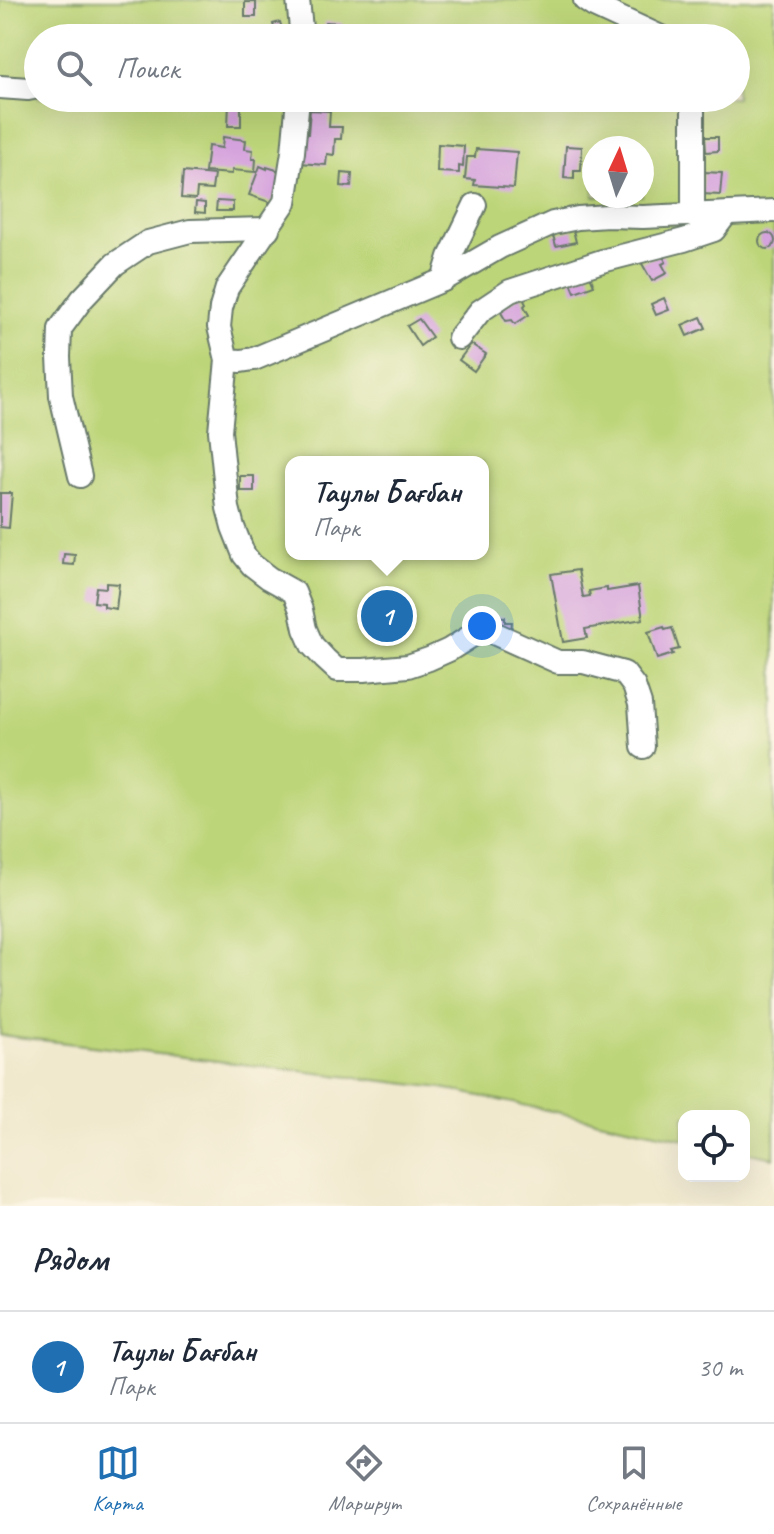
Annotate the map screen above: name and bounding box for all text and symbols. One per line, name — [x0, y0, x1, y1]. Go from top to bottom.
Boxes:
search box — [24, 24, 750, 112]
icon: search — [52, 46, 96, 90]
text: Поиск — [116, 49, 179, 87]
north arrow — [582, 136, 654, 208]
popup — [285, 456, 489, 560]
text: Таулы Бағбан — [313, 473, 461, 511]
text: Парк — [313, 511, 359, 544]
pin: 1 — [361, 586, 413, 646]
your location — [462, 606, 502, 646]
map controls — [678, 1110, 750, 1182]
button: locate — [678, 1110, 750, 1182]
text: Рядом — [32, 1237, 108, 1280]
text: Таулы Бағбан — [108, 1332, 256, 1370]
text: 1 — [52, 1351, 64, 1384]
text: 30 m — [698, 1351, 742, 1384]
text: Парк — [108, 1370, 154, 1403]
tab: Карта — [93, 1441, 143, 1517]
tab: Маршрут — [328, 1441, 401, 1517]
tab: Сохранённые — [586, 1441, 681, 1517]

